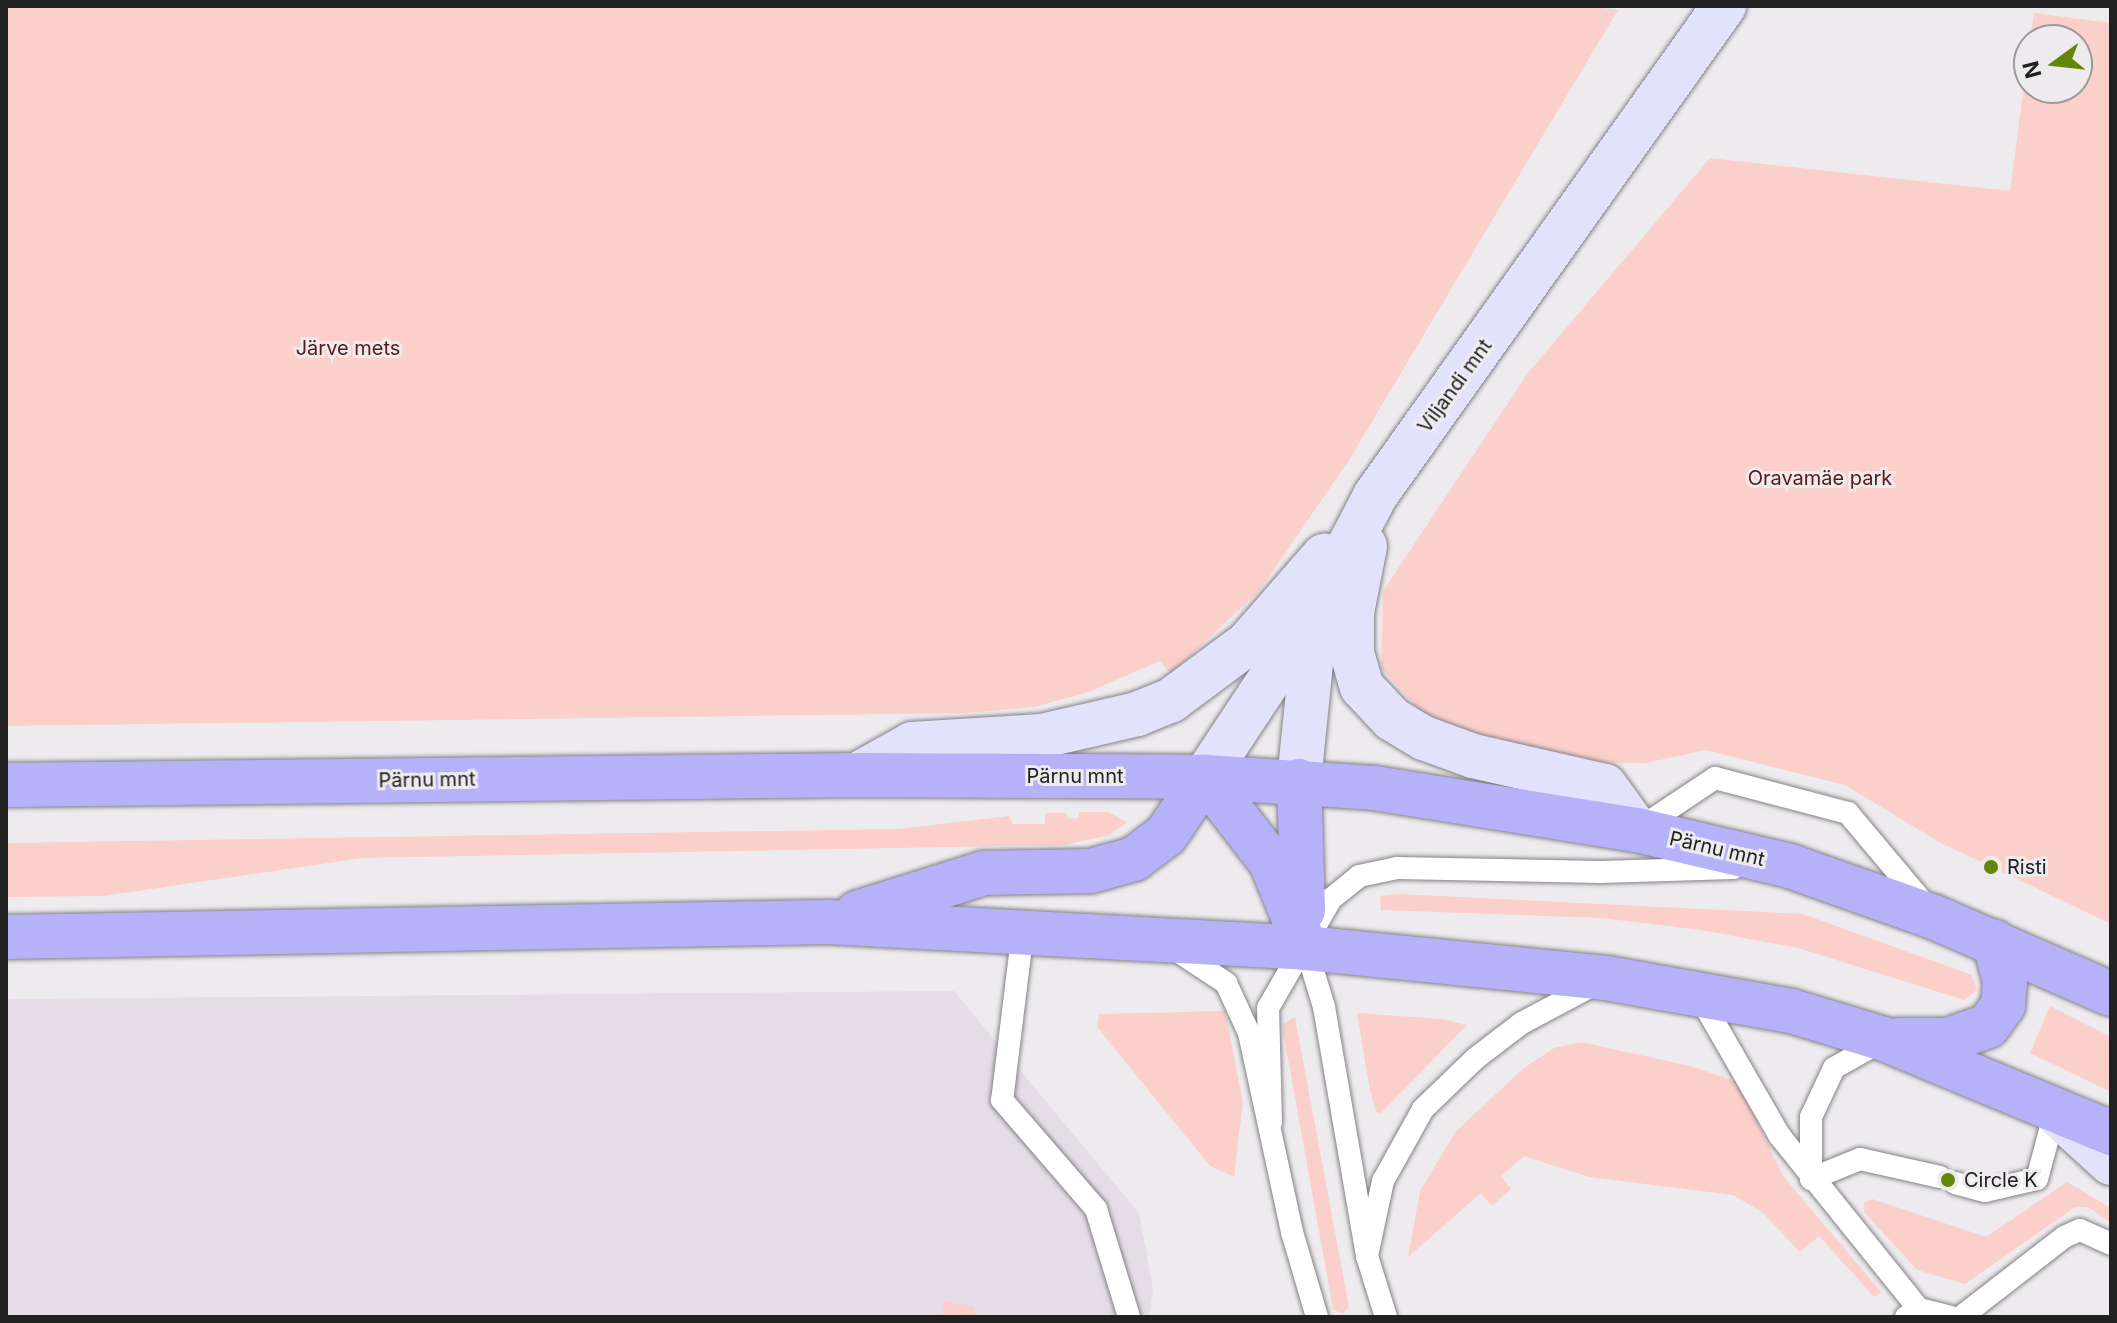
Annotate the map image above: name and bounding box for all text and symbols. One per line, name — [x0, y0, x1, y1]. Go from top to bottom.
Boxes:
north arrow — [2013, 24, 2093, 104]
text: N — [2017, 58, 2046, 81]
street label: Viljandi mnt — [1413, 334, 1497, 438]
park label: Järve mets — [296, 336, 400, 360]
park label: Oravamäe park — [1748, 466, 1892, 490]
street label: Pärnu mnt — [1027, 764, 1123, 788]
street label: Pärnu mnt — [378, 767, 476, 793]
street label: Pärnu mnt — [1667, 826, 1767, 872]
place label: Risti — [2007, 855, 2047, 879]
marker: Risti — [1982, 858, 2000, 876]
place label: Circle K — [1964, 1168, 2038, 1192]
marker: Circle K — [1939, 1171, 1957, 1189]

